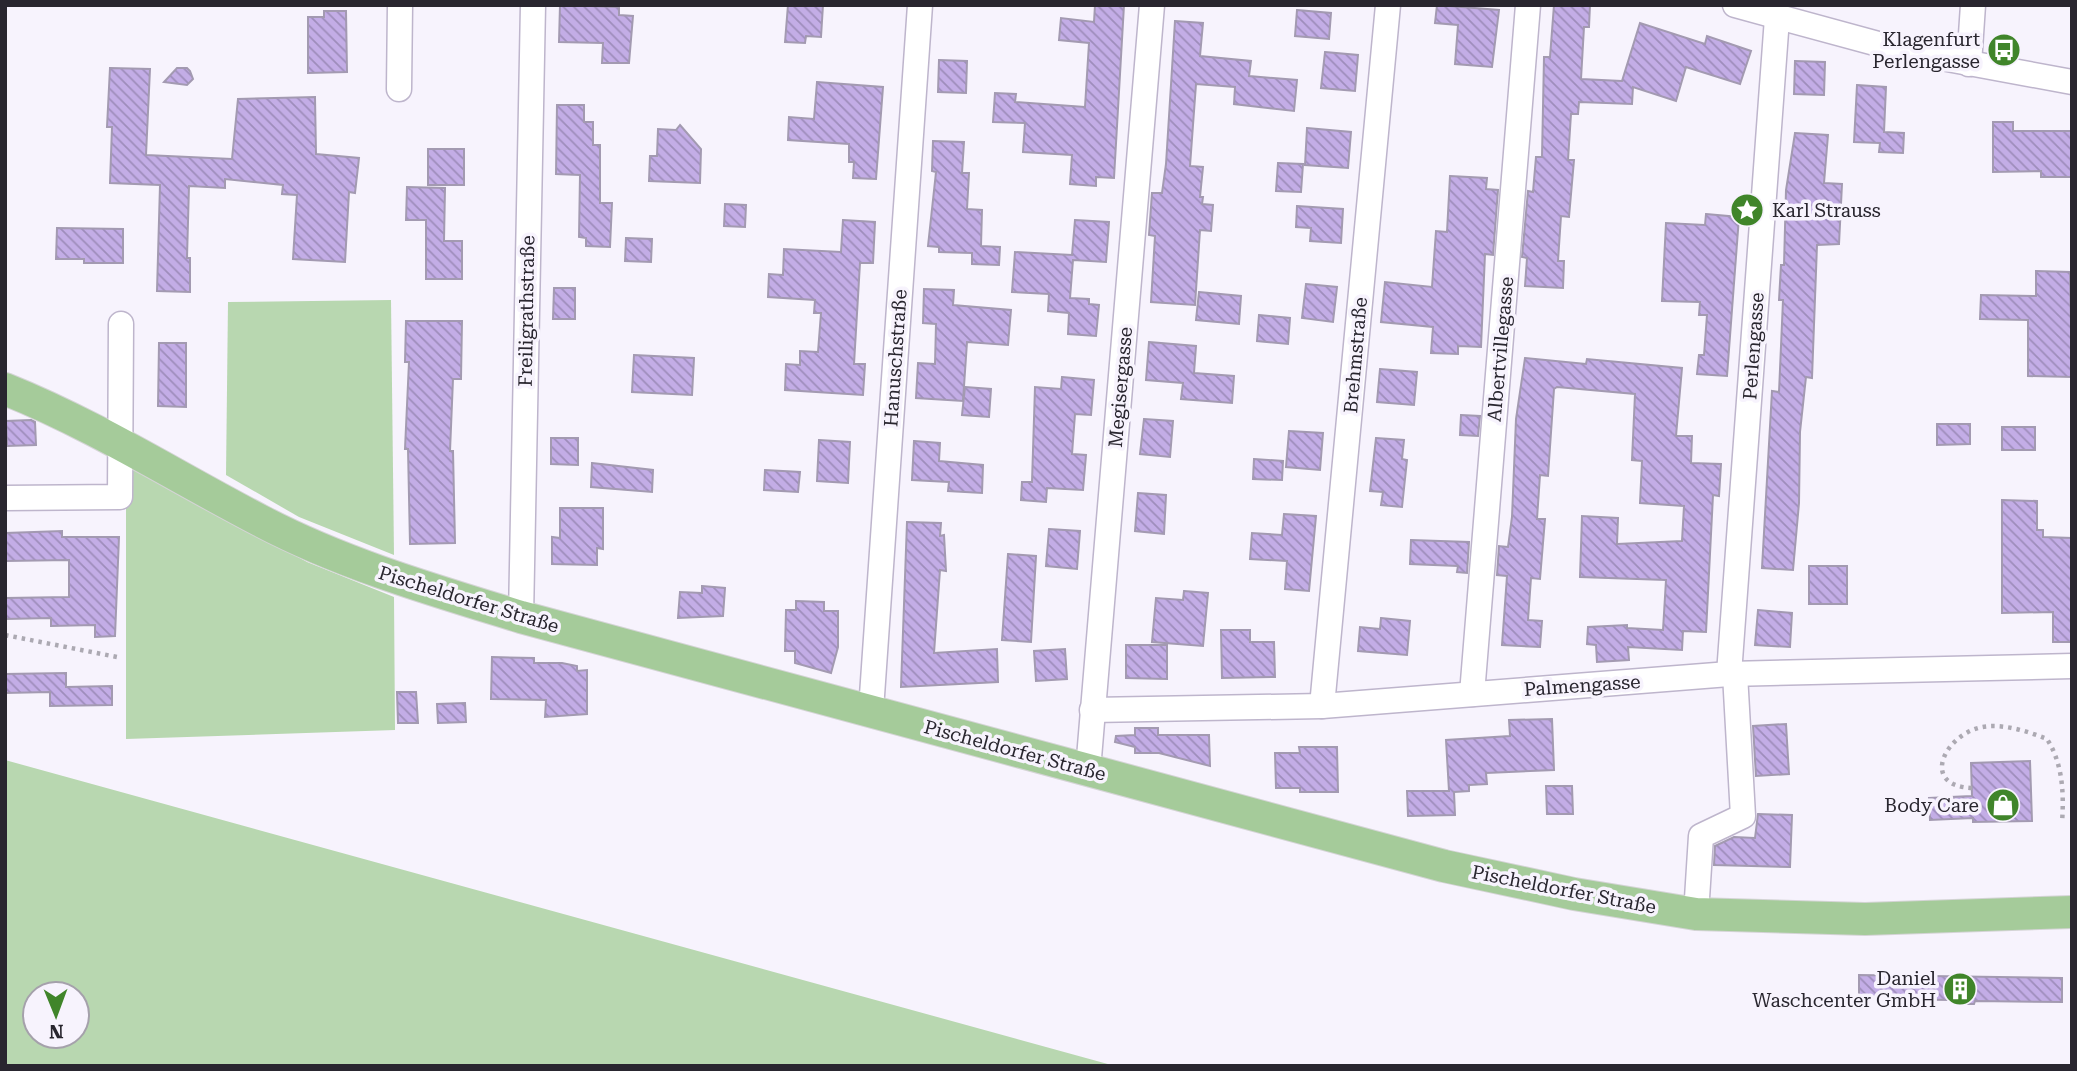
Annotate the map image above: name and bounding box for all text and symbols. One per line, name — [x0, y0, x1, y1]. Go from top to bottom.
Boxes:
place label: Klagenfurt Perlengasse — [1872, 28, 1980, 73]
bus stop icon: Klagenfurt Perlengasse — [1985, 31, 2023, 69]
place icon: Karl Strauss — [1728, 191, 1766, 229]
place label: Karl Strauss — [1772, 199, 1881, 222]
street label: Freiligrathstraße — [514, 235, 539, 387]
street label: Albertvillegasse — [1483, 275, 1518, 423]
street label: Hanuschstraße — [879, 288, 912, 428]
street label: Perlengasse — [1738, 292, 1769, 401]
street label: Brehmstraße — [1339, 296, 1372, 414]
street label: Megisergasse — [1104, 326, 1137, 448]
street label: Pischeldorfer Straße — [376, 561, 562, 638]
street label: Palmengasse — [1523, 670, 1641, 701]
street label: Pischeldorfer Straße — [921, 715, 1108, 786]
shop icon: Body Care — [1984, 786, 2022, 824]
place label: Body Care — [1884, 794, 1979, 817]
street label: Pischeldorfer Straße — [1470, 860, 1658, 919]
place label: Daniel Waschcenter GmbH — [1752, 967, 1936, 1012]
building icon: Daniel Waschcenter GmbH — [1941, 970, 1979, 1008]
north arrow — [21, 980, 91, 1050]
text: N — [48, 1020, 64, 1043]

